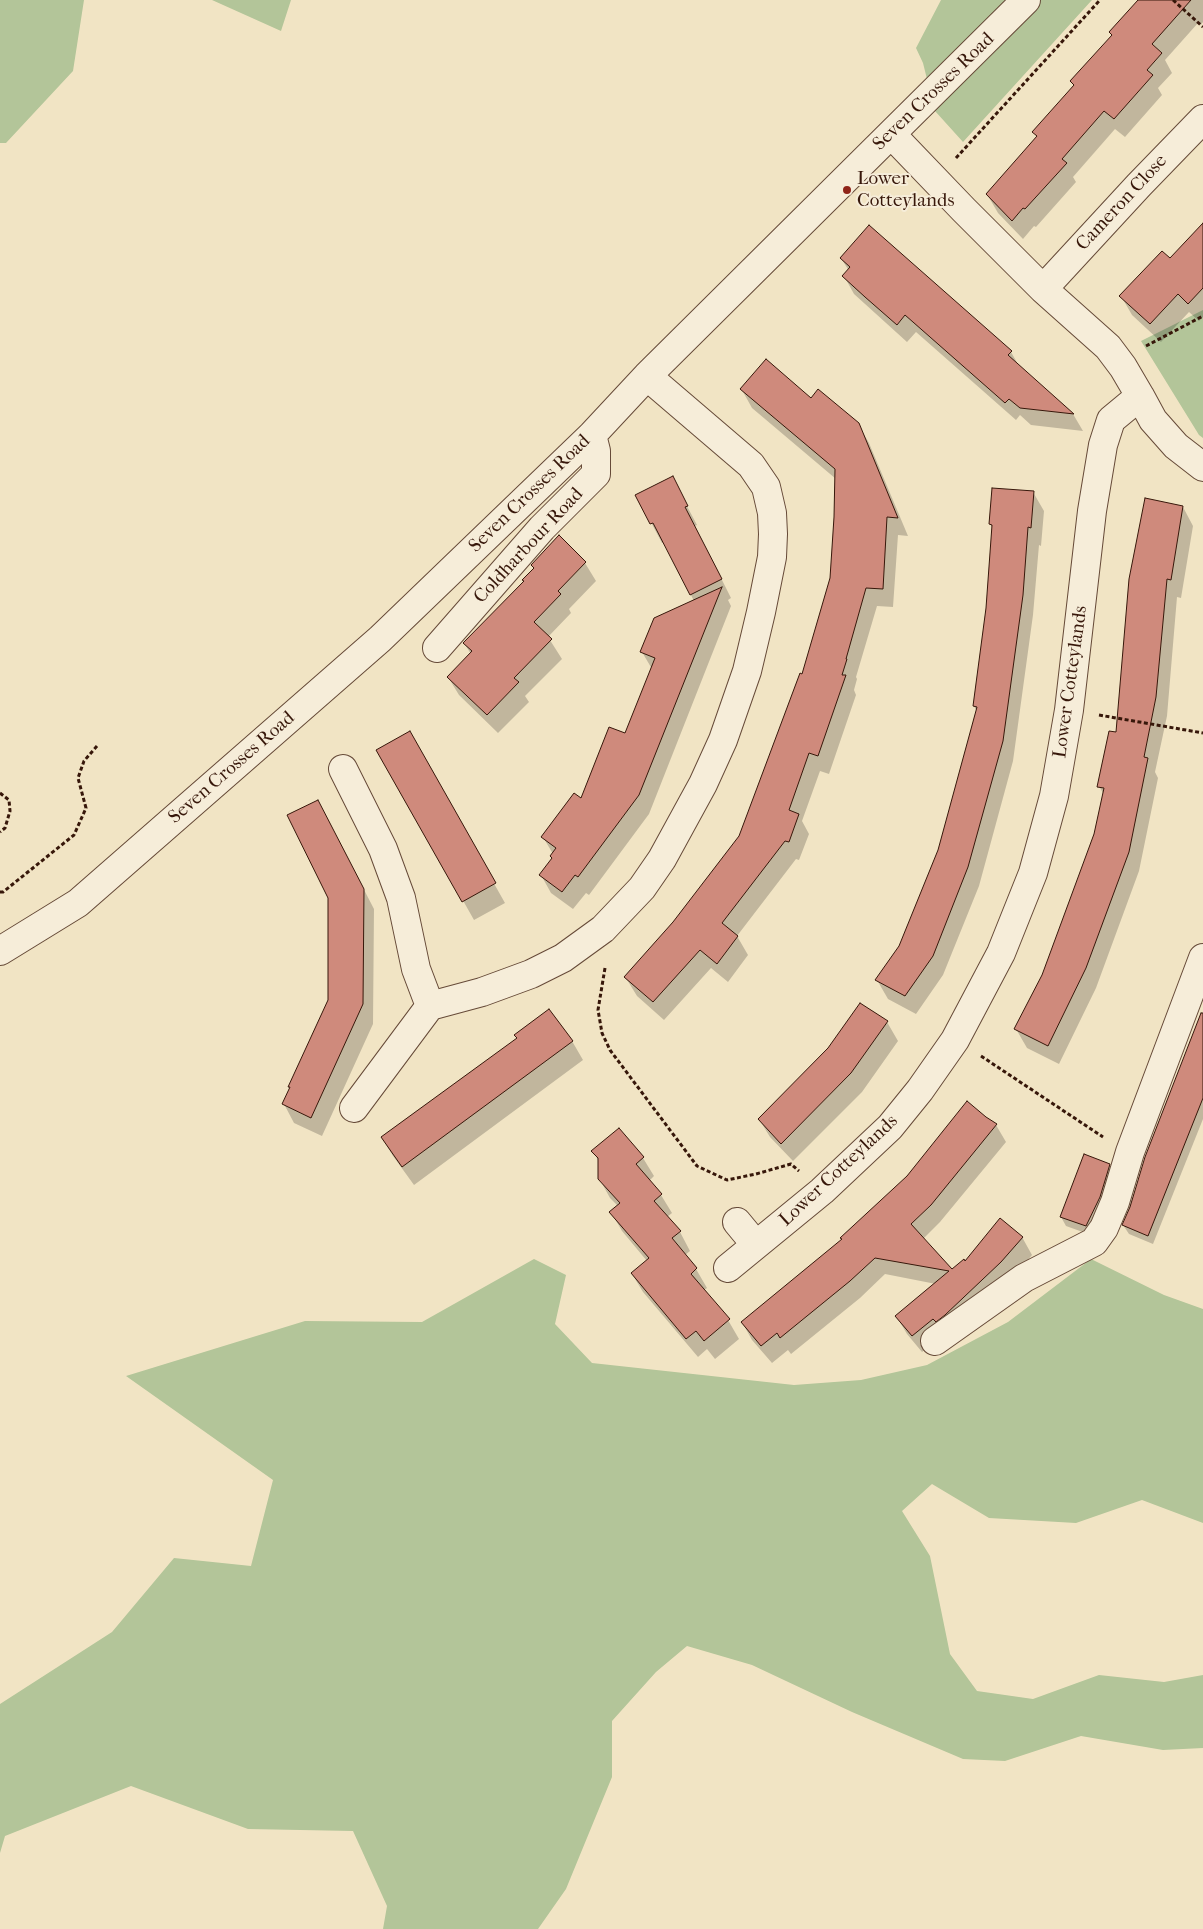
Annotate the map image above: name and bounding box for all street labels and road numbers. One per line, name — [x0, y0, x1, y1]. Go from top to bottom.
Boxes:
street label: Seven Crosses Road — [869, 28, 999, 156]
street label: Cameron Close — [1072, 150, 1172, 256]
street label: Seven Crosses Road — [465, 430, 595, 558]
street label: Coldharbour Road — [470, 483, 588, 609]
street label: Lower Cotteylands — [1049, 604, 1093, 760]
street label: Seven Crosses Road — [164, 707, 300, 829]
street label: Lower Cotteylands — [775, 1110, 903, 1232]

